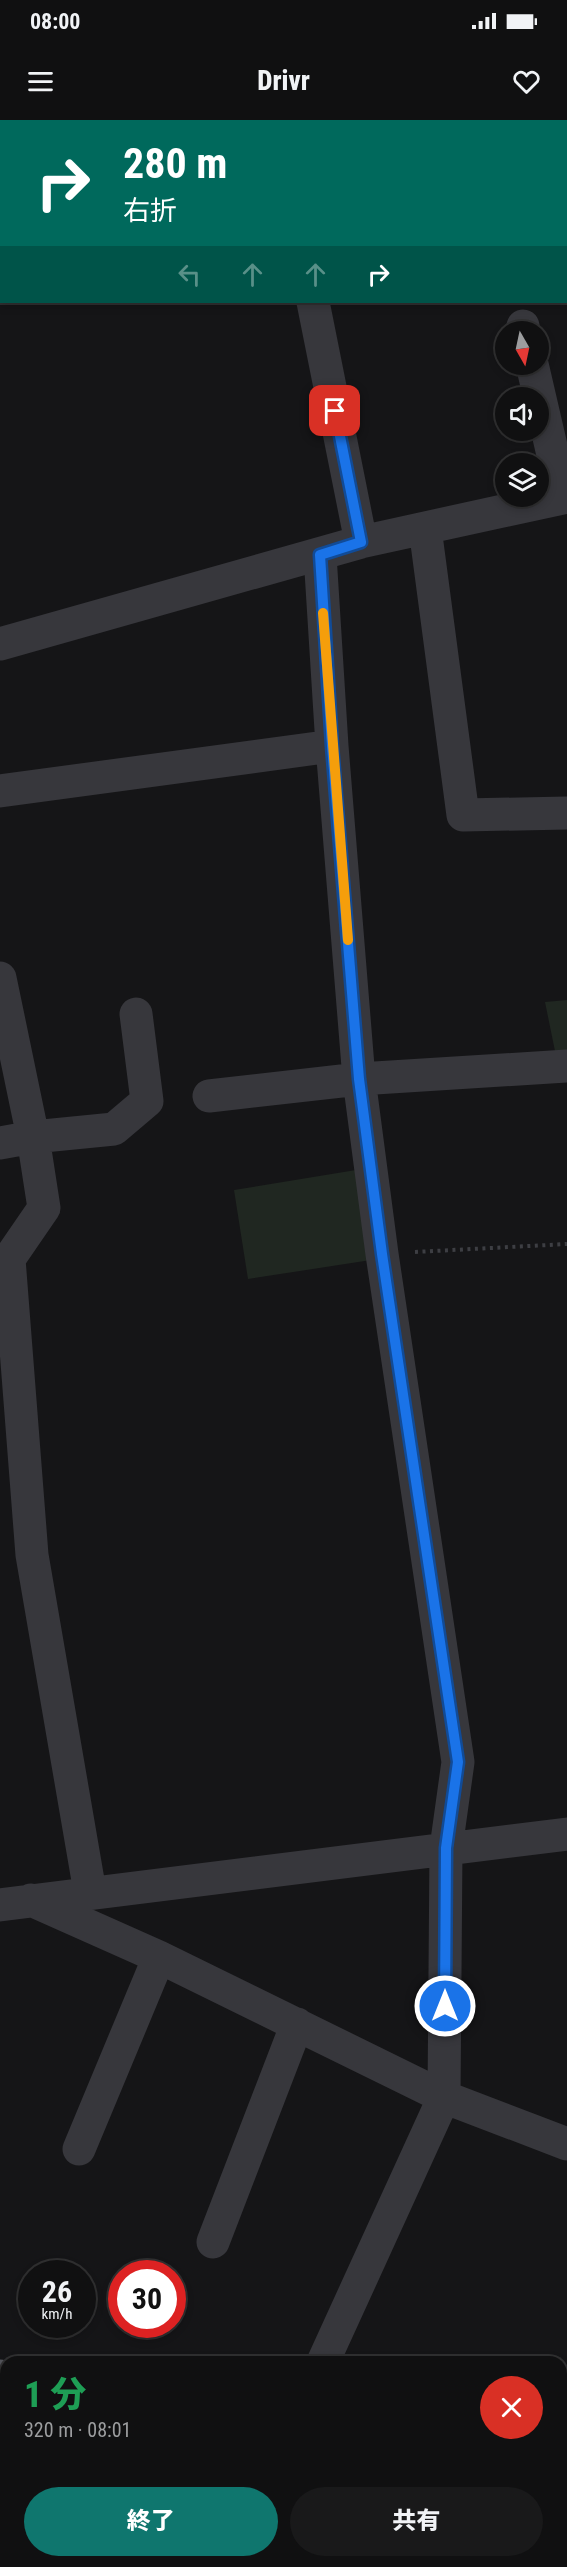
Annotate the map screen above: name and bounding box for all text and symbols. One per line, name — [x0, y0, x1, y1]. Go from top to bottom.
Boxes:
text: 08:00 — [30, 9, 81, 34]
icon: menu — [24, 65, 57, 98]
text: Drivr — [257, 65, 310, 97]
icon: heart — [510, 65, 543, 98]
text: 280 m — [123, 139, 228, 188]
icon: right — [24, 144, 102, 222]
text: 右折 — [123, 195, 177, 227]
icon: left — [173, 258, 206, 291]
icon: ahead — [236, 258, 269, 291]
icon: ahead — [299, 258, 332, 291]
icon: right — [362, 258, 395, 291]
north arrow — [495, 321, 549, 375]
map controls — [495, 321, 549, 507]
pin — [309, 385, 360, 436]
button: sound — [495, 387, 549, 441]
icon: arrive — [318, 394, 351, 427]
button: layers — [495, 453, 549, 507]
position arrow — [413, 1974, 477, 2038]
speed limit sign: 30 — [108, 2260, 186, 2338]
text: 26 — [42, 2274, 72, 2309]
text: km/h — [42, 2305, 72, 2323]
text: 1 分 — [24, 2374, 87, 2416]
button: close — [480, 2376, 543, 2439]
text: 320 m · 08:01 — [24, 2418, 131, 2442]
button: 終了 — [24, 2487, 278, 2556]
button: 共有 — [290, 2487, 543, 2556]

